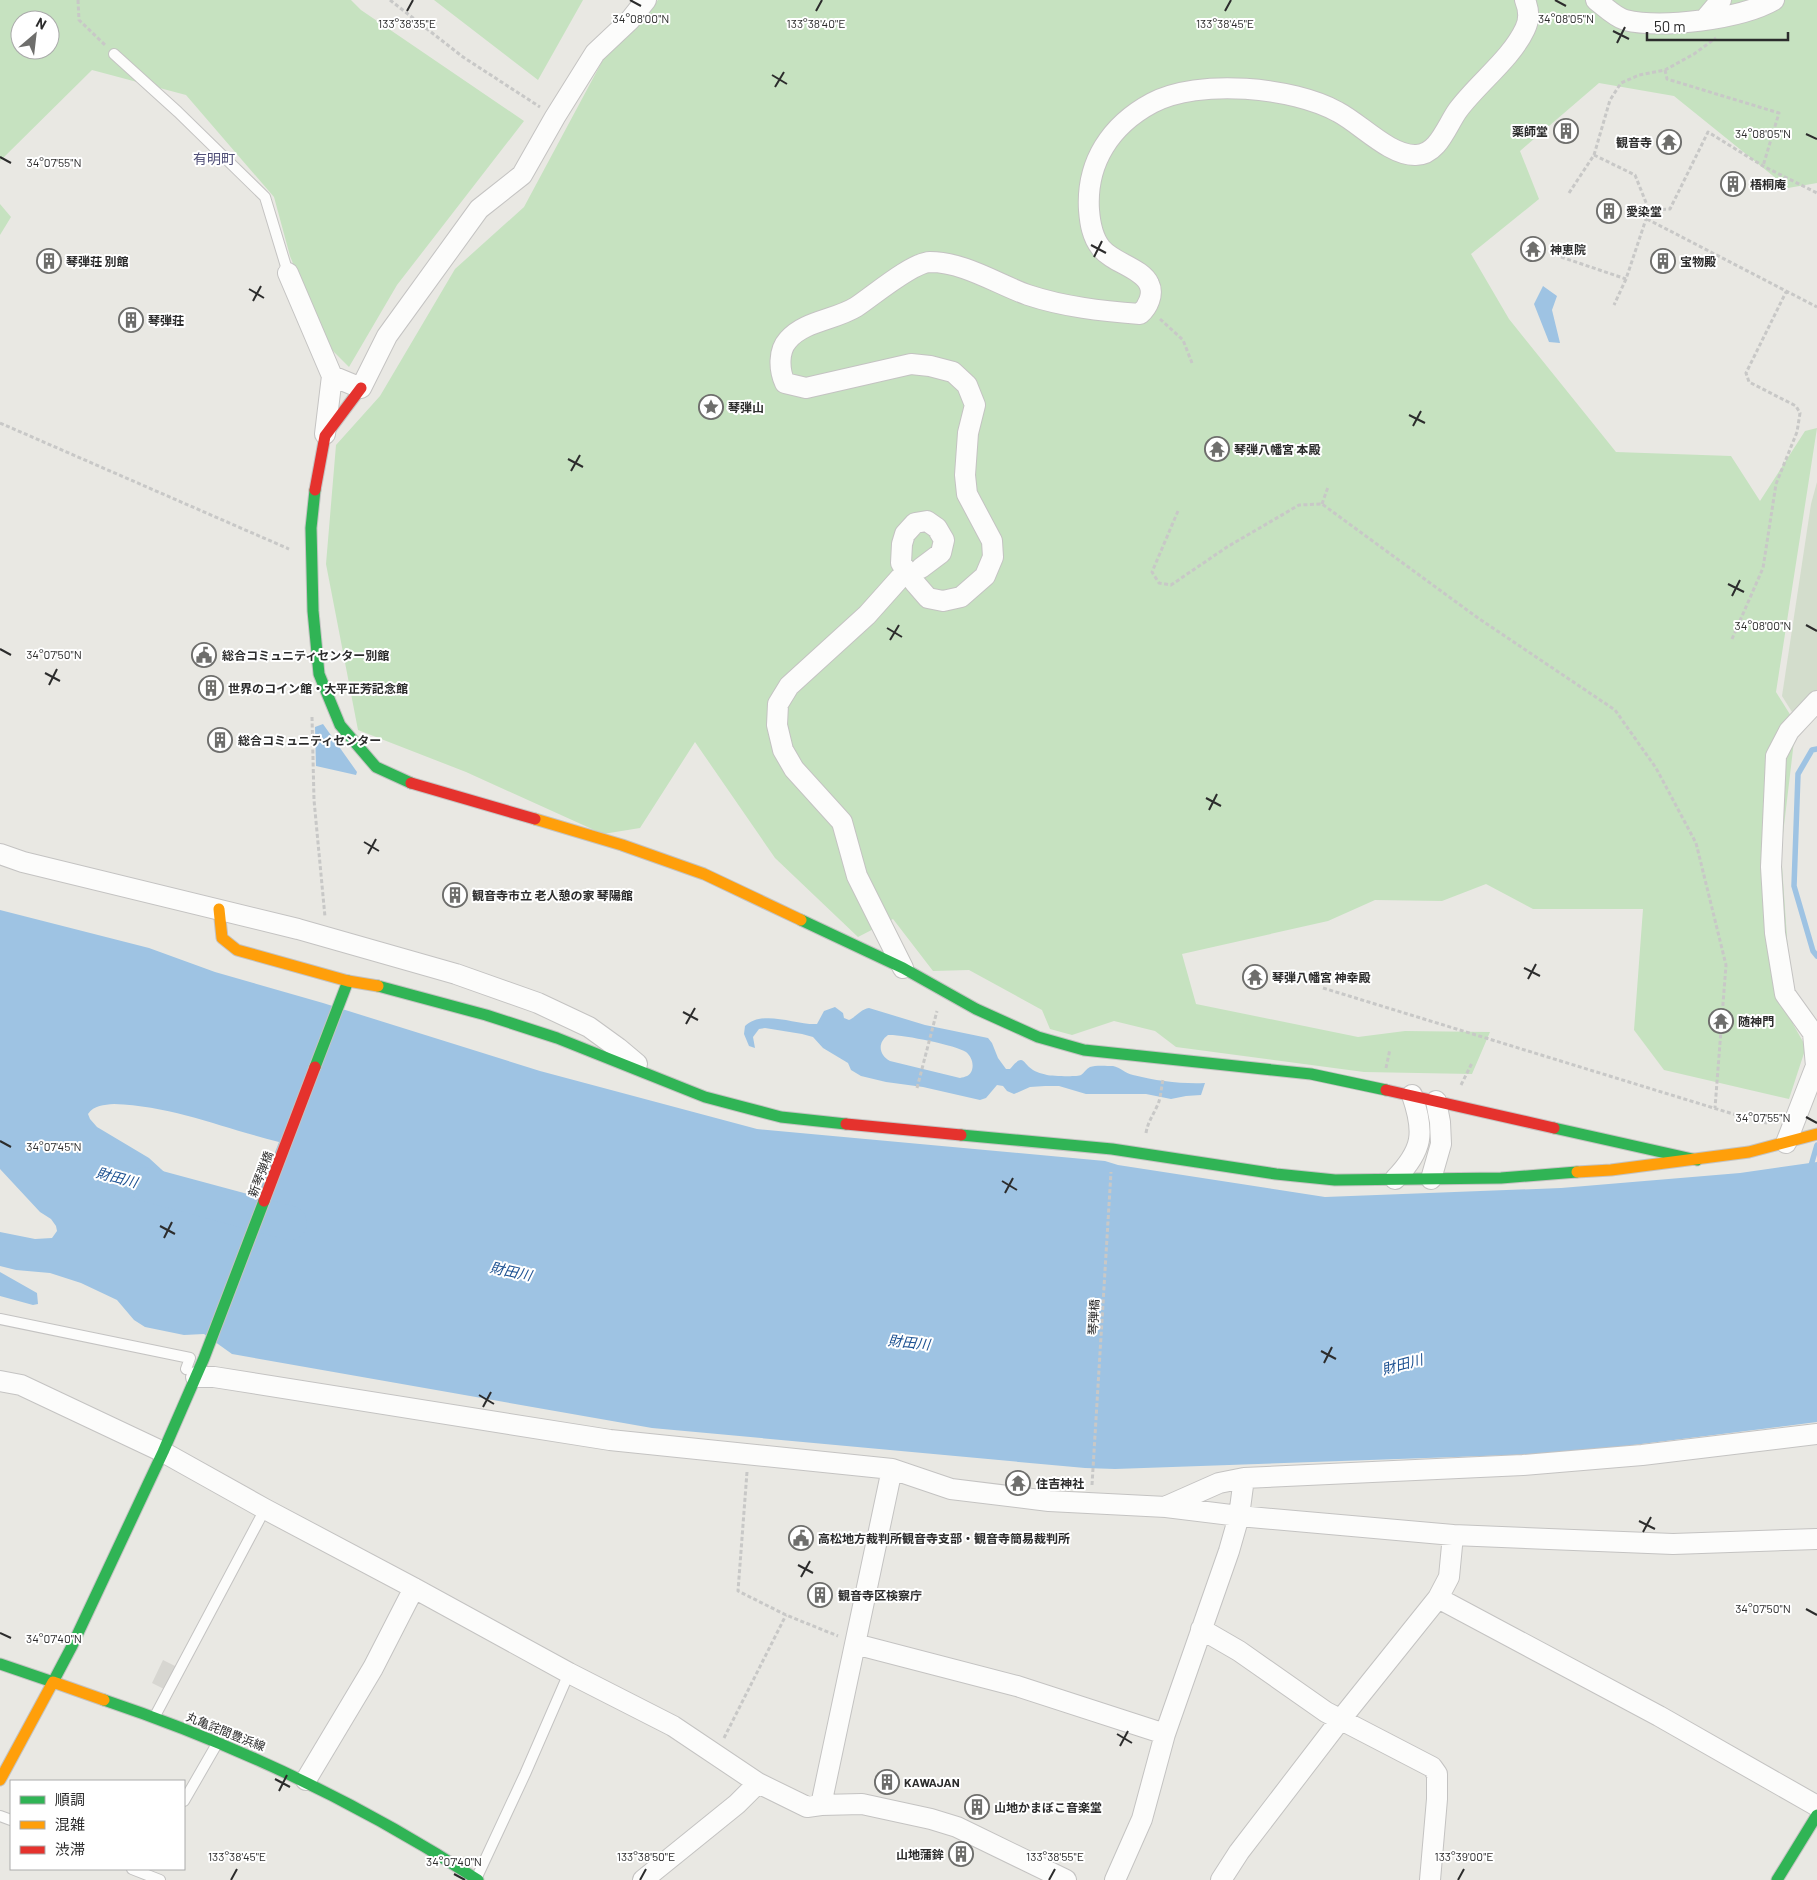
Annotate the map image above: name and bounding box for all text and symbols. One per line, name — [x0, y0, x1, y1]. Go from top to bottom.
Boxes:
north arrow — [10, 10, 60, 60]
scale bar — [1647, 10, 1788, 42]
text: 34°08'00"N — [613, 11, 669, 25]
text: 34°08'05"N — [1538, 11, 1594, 25]
text: N — [33, 13, 49, 33]
text: 133°38'35"E — [378, 16, 436, 30]
text: 133°38'40"E — [787, 16, 845, 30]
text: 133°38'45"E — [1196, 16, 1254, 30]
text: 50 m — [1654, 17, 1686, 35]
building icon: 薬師堂 — [1553, 118, 1579, 144]
place label: 薬師堂 — [1512, 124, 1548, 138]
text: 34°08'05"N — [1735, 126, 1791, 140]
temple icon: 観音寺 — [1656, 129, 1682, 155]
place label: 観音寺 — [1616, 135, 1652, 149]
district label: 有明町 — [193, 150, 235, 167]
text: 34°07'55"N — [26, 155, 82, 169]
building icon: 梧桐庵 — [1720, 171, 1746, 197]
place label: 梧桐庵 — [1750, 177, 1786, 191]
building icon: 愛染堂 — [1596, 198, 1622, 224]
place label: 愛染堂 — [1626, 204, 1662, 218]
temple icon: 神恵院 — [1520, 236, 1546, 262]
place label: 神恵院 — [1550, 242, 1586, 256]
building icon: 琴弾荘 別館 — [36, 248, 62, 274]
building icon: 宝物殿 — [1650, 248, 1676, 274]
place label: 琴弾荘 別館 — [66, 254, 128, 268]
place label: 宝物殿 — [1680, 254, 1716, 268]
building icon: 琴弾荘 — [118, 307, 144, 333]
place label: 琴弾荘 — [148, 313, 184, 327]
place icon: 琴弾山 — [698, 394, 724, 420]
place label: 琴弾山 — [728, 400, 764, 414]
temple icon: 琴弾八幡宮 本殿 — [1204, 436, 1230, 462]
place label: 琴弾八幡宮 本殿 — [1234, 442, 1320, 456]
text: 34°08'00"N — [1735, 618, 1791, 632]
public building icon: 総合コミュニティセンター別館 — [191, 642, 217, 668]
text: 34°07'50"N — [26, 647, 82, 661]
place label: 総合コミュニティセンター別館 — [222, 648, 389, 662]
building icon: 世界のコイン館・大平正芳記念館 — [198, 675, 224, 701]
place label: 世界のコイン館・大平正芳記念館 — [228, 681, 408, 695]
building icon: 総合コミュニティセンター — [207, 727, 233, 753]
place label: 総合コミュニティセンター — [238, 733, 381, 747]
building icon: 観音寺市立 老人憩の家 琴陽館 — [442, 882, 468, 908]
place label: 観音寺市立 老人憩の家 琴陽館 — [472, 888, 633, 902]
temple icon: 琴弾八幡宮 神幸殿 — [1242, 964, 1268, 990]
place label: 琴弾八幡宮 神幸殿 — [1272, 970, 1370, 984]
temple icon: 随神門 — [1708, 1008, 1734, 1034]
place label: 随神門 — [1738, 1014, 1774, 1028]
text: 34°07'55"N — [1735, 1110, 1791, 1124]
text: 34°07'45"N — [26, 1139, 82, 1153]
street label: 新琴弾橋 — [245, 1149, 275, 1199]
water label: 財田川 — [95, 1163, 141, 1191]
water label: 財田川 — [489, 1258, 535, 1284]
street label: 琴弾橋 — [1085, 1299, 1101, 1335]
water label: 財田川 — [887, 1331, 933, 1353]
water label: 財田川 — [1380, 1350, 1426, 1378]
temple icon: 住吉神社 — [1005, 1470, 1031, 1496]
place label: 住吉神社 — [1036, 1476, 1084, 1490]
public building icon: 高松地方裁判所観音寺支部・観音寺簡易裁判所 — [788, 1525, 814, 1551]
place label: 高松地方裁判所観音寺支部・観音寺簡易裁判所 — [818, 1531, 1070, 1545]
building icon: 観音寺区検察庁 — [807, 1582, 833, 1608]
place label: 観音寺区検察庁 — [838, 1588, 922, 1602]
text: 34°07'50"N — [1735, 1601, 1791, 1615]
text: 34°07'40"N — [26, 1631, 82, 1645]
street label: 丸亀詫間豊浜線 — [184, 1709, 268, 1753]
building icon: KAWAJAN — [874, 1769, 900, 1795]
place label: KAWAJAN — [904, 1775, 960, 1789]
legend — [10, 1780, 185, 1870]
text: 順調 — [55, 1790, 85, 1808]
building icon: 山地かまぼこ音楽堂 — [964, 1794, 990, 1820]
place label: 山地かまぼこ音楽堂 — [994, 1800, 1102, 1814]
text: 混雑 — [55, 1815, 85, 1833]
text: 渋滞 — [55, 1840, 85, 1858]
building icon: 山地蒲鉾 — [948, 1841, 974, 1867]
place label: 山地蒲鉾 — [896, 1847, 944, 1861]
text: 133°38'45"E — [208, 1849, 266, 1863]
text: 133°38'50"E — [617, 1849, 675, 1863]
text: 133°38'55"E — [1026, 1849, 1084, 1863]
text: 133°39'00"E — [1434, 1849, 1494, 1863]
text: 34°07'40"N — [426, 1854, 482, 1868]

